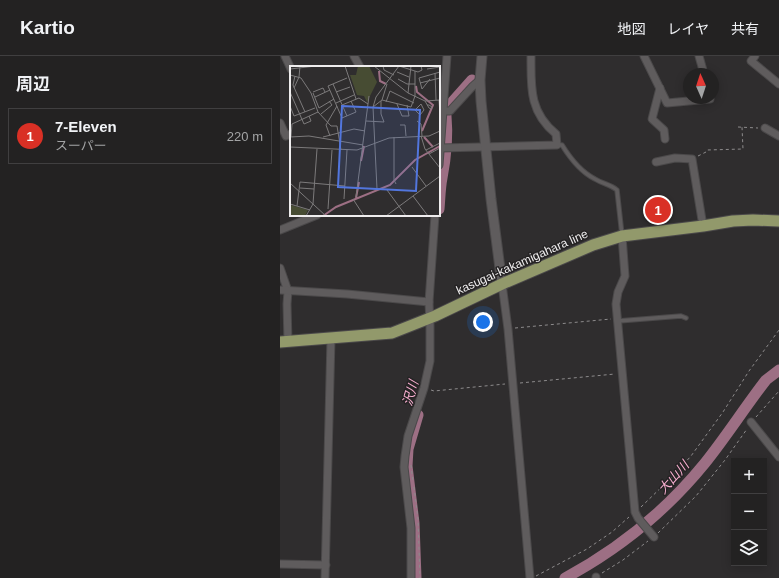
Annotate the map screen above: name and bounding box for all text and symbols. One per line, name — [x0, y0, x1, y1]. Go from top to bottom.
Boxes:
text: Kartio — [20, 17, 75, 38]
text: 地図 — [617, 21, 645, 37]
text: レイヤ — [667, 21, 709, 37]
text: 共有 — [731, 21, 759, 37]
inset map — [290, 66, 440, 216]
north arrow — [683, 68, 719, 104]
text: 周辺 — [16, 75, 50, 94]
text: 7-Eleven — [55, 118, 117, 135]
text: 1 — [26, 129, 34, 144]
text: 220 m — [227, 129, 263, 144]
text: スーパー — [55, 138, 107, 153]
pin: 1 — [645, 195, 671, 225]
street label: kasugai-kakamigahara line — [454, 226, 590, 297]
your location — [473, 312, 493, 332]
water label: 沢川 — [400, 377, 422, 408]
water label: 大山川 — [655, 456, 693, 497]
map controls — [731, 458, 767, 566]
button: + — [731, 458, 767, 494]
button: − — [731, 494, 767, 530]
button: layers — [731, 530, 767, 566]

